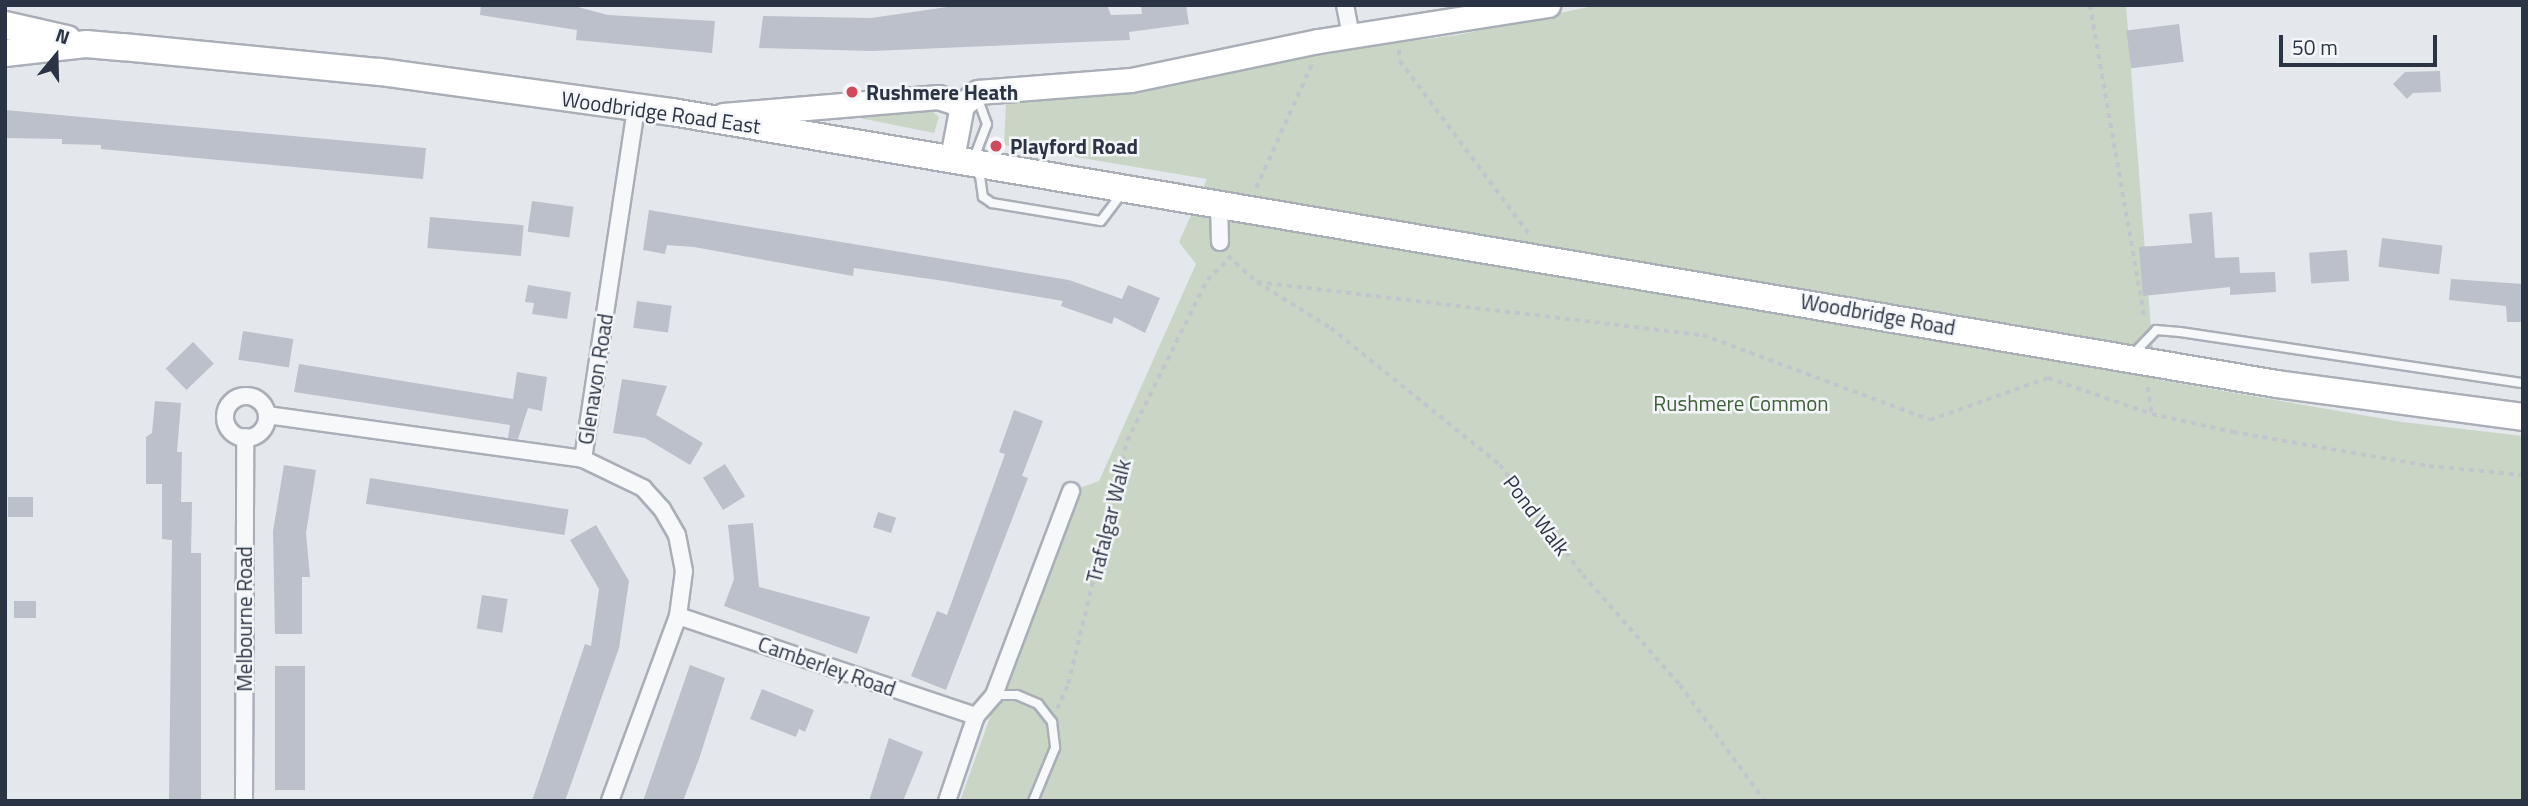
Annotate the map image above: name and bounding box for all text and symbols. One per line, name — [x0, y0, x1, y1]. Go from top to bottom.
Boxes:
text: N — [52, 20, 74, 52]
north arrow — [21, 21, 91, 91]
scale bar — [2283, 21, 2440, 65]
text: 50 m — [2292, 31, 2338, 63]
place label: Rushmere Heath — [866, 79, 1018, 105]
marker: Rushmere Heath — [844, 84, 860, 100]
street label: Woodbridge Road East — [560, 86, 762, 138]
place label: Playford Road — [1010, 133, 1138, 159]
marker: Playford Road — [988, 138, 1004, 154]
street label: Woodbridge Road — [1799, 288, 1957, 340]
street label: Glenavon Road — [572, 312, 618, 446]
park label: Rushmere Common — [1653, 390, 1829, 416]
street label: Trafalgar Walk — [1081, 457, 1135, 585]
street label: Pond Walk — [1499, 470, 1575, 560]
street label: Melbourne Road — [231, 546, 257, 692]
street label: Camberley Road — [755, 631, 899, 701]

